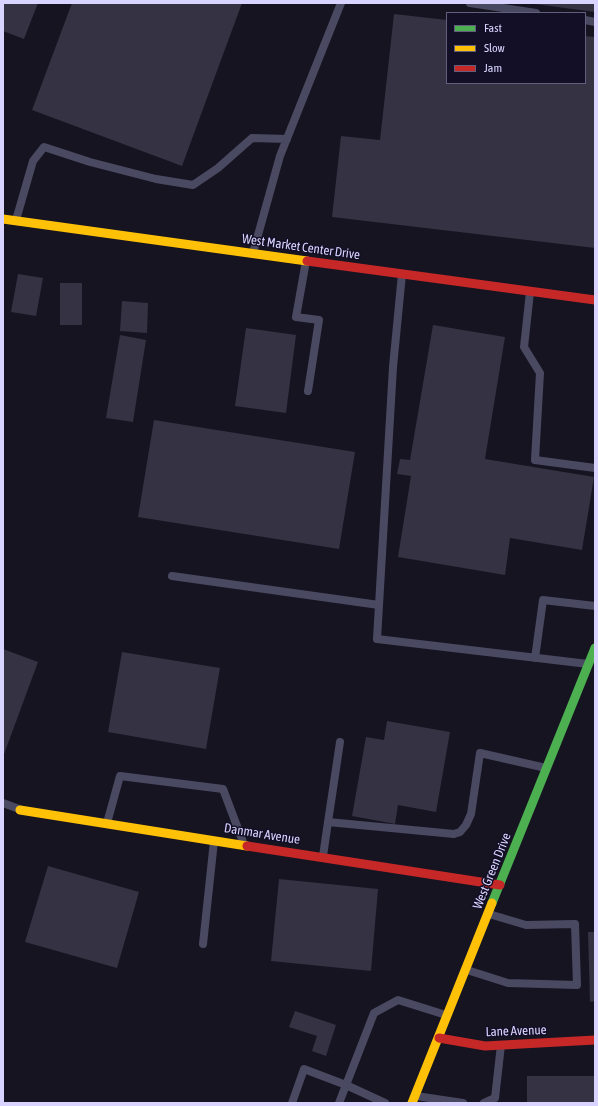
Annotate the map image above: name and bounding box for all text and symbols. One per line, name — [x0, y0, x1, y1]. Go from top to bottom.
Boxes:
legend — [446, 12, 586, 84]
text: Fast — [484, 21, 502, 35]
text: Slow — [484, 41, 505, 55]
text: Jam — [484, 61, 502, 75]
street label: West Market Center Drive — [241, 231, 361, 263]
street label: Danmar Avenue — [223, 820, 301, 848]
street label: West Green Drive — [470, 831, 514, 911]
street label: Lane Avenue — [485, 1022, 547, 1040]

